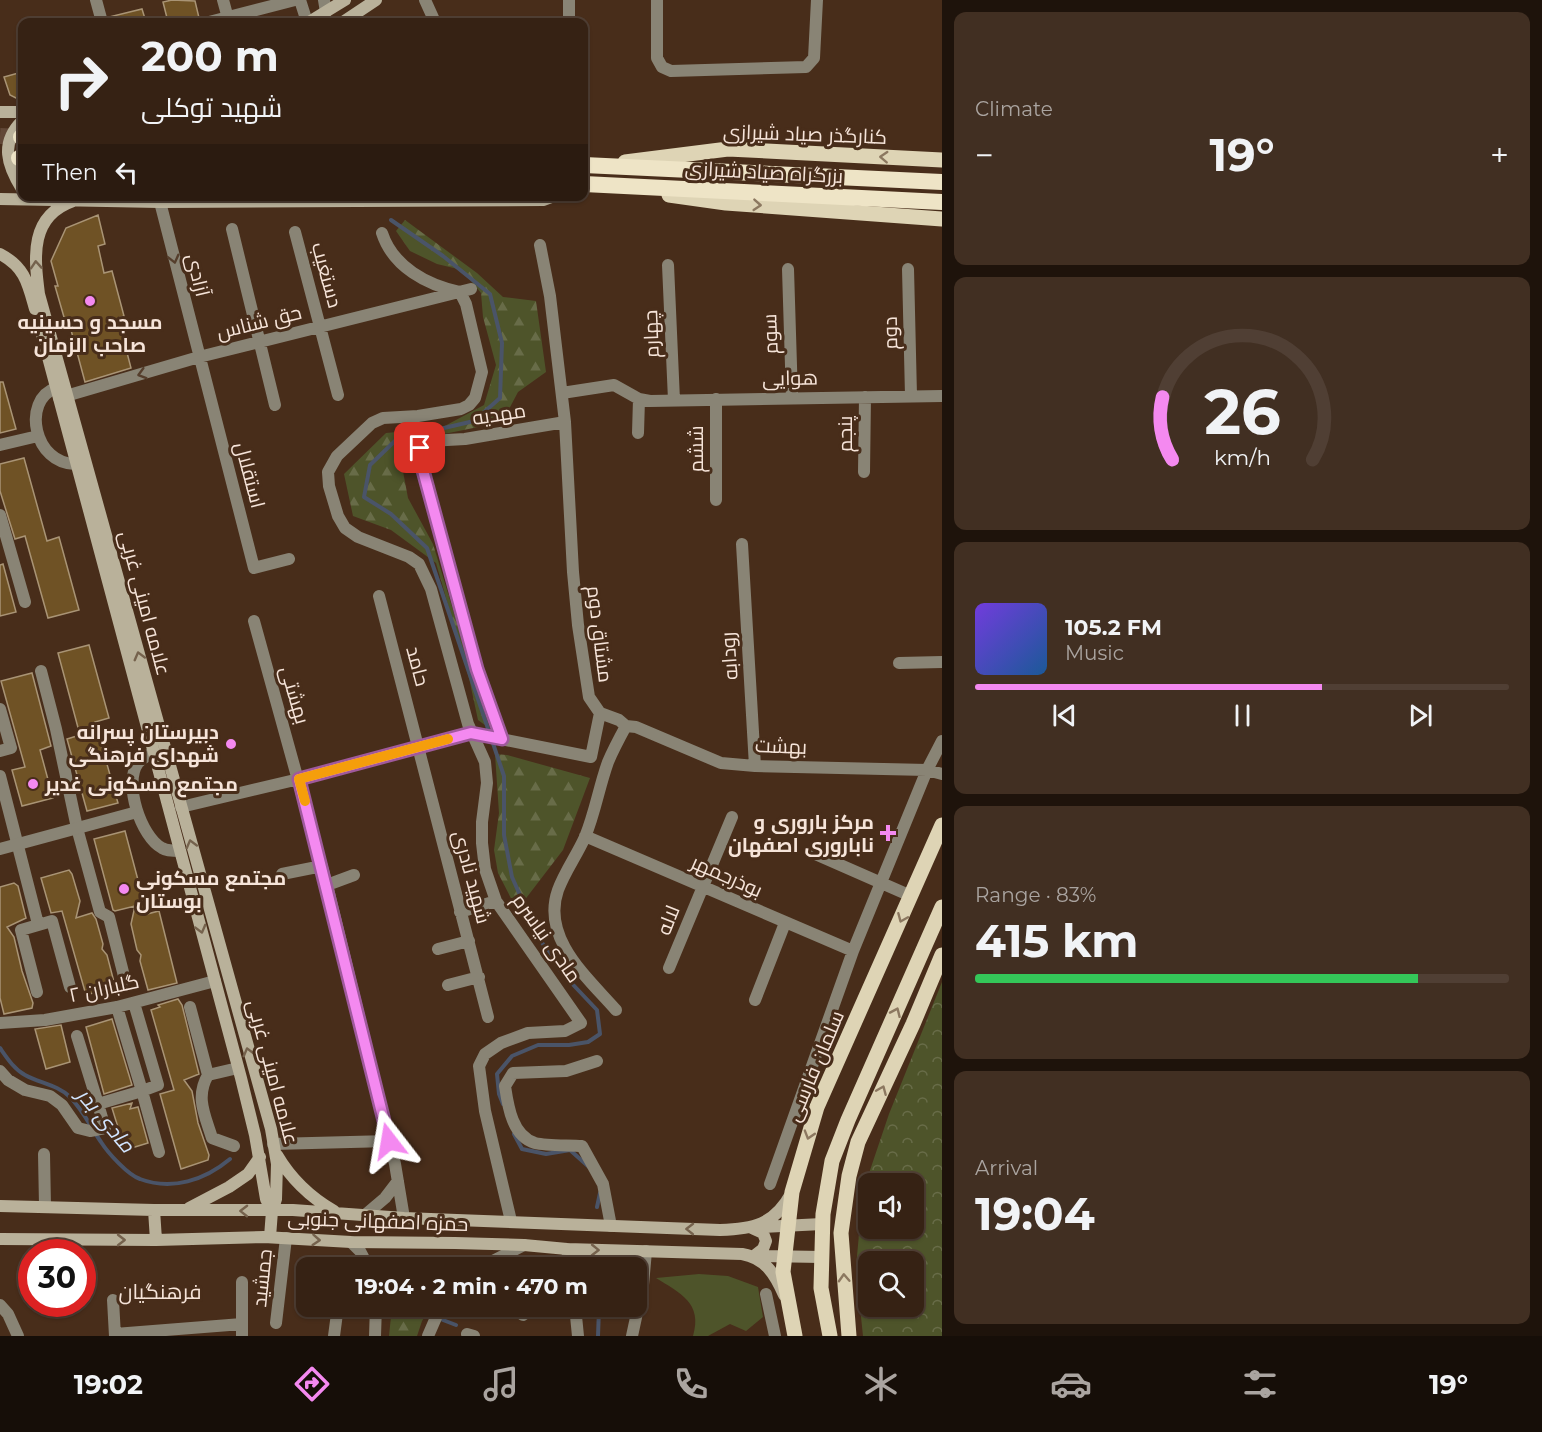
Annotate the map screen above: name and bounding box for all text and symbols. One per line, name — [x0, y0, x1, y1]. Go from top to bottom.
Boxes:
text: 200 m — [141, 30, 279, 82]
icon: right — [42, 42, 120, 120]
text: شهید توکلی — [141, 91, 282, 124]
text: Climate — [975, 97, 1053, 121]
street label: کنارگذر صیاد شیرازی — [722, 119, 888, 150]
text: 19° — [1209, 127, 1275, 182]
text: − — [975, 135, 994, 175]
text: + — [1490, 135, 1509, 175]
one-way arrow — [879, 151, 888, 164]
icon: left — [110, 156, 143, 189]
street label: بزرگراه صیاد شیرازی — [684, 156, 844, 189]
text: Then — [42, 159, 98, 186]
one-way arrow — [753, 198, 762, 211]
street label: دستغیب — [307, 240, 347, 310]
street label: آزادی — [180, 251, 215, 300]
one-way arrow — [167, 253, 179, 264]
one-way arrow — [30, 260, 43, 270]
marker: مسجد و حسینیه صاحب الزمان — [83, 294, 97, 308]
street label: حق شناس — [214, 300, 304, 345]
place label: مسجد و حسینیه صاحب الزمان — [18, 310, 163, 357]
street label: چهارم — [638, 310, 666, 358]
street label: سوم — [757, 313, 785, 355]
street label: دوم — [878, 316, 904, 350]
street label: هوایی — [762, 366, 818, 391]
one-way arrow — [137, 367, 148, 379]
text: 26 — [1204, 374, 1280, 450]
street label: مهدیه — [471, 398, 528, 431]
street label: پنجم — [833, 415, 859, 452]
pin — [394, 422, 445, 473]
street label: ششم — [684, 426, 710, 472]
icon: arrive — [403, 431, 436, 464]
street label: استقلال — [229, 439, 270, 511]
text: km/h — [1213, 445, 1271, 471]
street label: علامه امینی غربی — [113, 528, 176, 678]
street label: مشتاق دوم — [580, 584, 618, 684]
text: 105.2 FM — [1065, 614, 1162, 641]
street label: رودابه — [715, 631, 743, 681]
text: Music — [1065, 641, 1124, 665]
street label: حامد — [401, 643, 435, 689]
one-way arrow — [134, 651, 146, 662]
street label: بهشتی — [274, 663, 315, 727]
icon: previous — [1048, 699, 1081, 732]
icon: pause — [1226, 699, 1259, 732]
icon: next — [1404, 699, 1437, 732]
place label: دبیرستان پسرانه شهدای فرهنگی — [68, 720, 219, 768]
street label: بهشت — [755, 733, 807, 760]
marker: دبیرستان پسرانه شهدای فرهنگی — [224, 737, 238, 751]
place label: مجتمع مسکونی غدیر — [44, 772, 238, 798]
marker: مجتمع مسکونی غدیر — [26, 777, 40, 791]
place label: مرکز باروری و ناباروری اصفهان — [728, 810, 874, 858]
marker: مرکز باروری و ناباروری اصفهان — [879, 824, 897, 842]
street label: شهید نادری — [447, 828, 496, 927]
one-way arrow — [186, 839, 198, 850]
street label: بوذرجمهر — [686, 849, 766, 903]
place label: مجتمع مسکونی بوستان — [136, 866, 286, 913]
marker: مجتمع مسکونی بوستان — [117, 882, 131, 896]
text: Range · 83% — [975, 883, 1096, 907]
street label: مادی نیاسرم — [506, 889, 586, 988]
street label: لاله — [651, 902, 685, 938]
one-way arrow — [897, 911, 909, 922]
text: 415 km — [975, 913, 1139, 968]
one-way arrow — [194, 923, 206, 933]
street label: گلباران ۲ — [67, 969, 142, 1008]
street label: علامه امینی غربی — [241, 997, 304, 1147]
street label: سلمان فارسی — [781, 1007, 850, 1125]
one-way arrow — [889, 1007, 901, 1018]
one-way arrow — [243, 1047, 256, 1057]
water label: مادی بدر — [69, 1080, 140, 1158]
one-way arrow — [875, 1085, 887, 1096]
position arrow — [357, 1109, 421, 1173]
one-way arrow — [804, 1129, 816, 1140]
text: Arrival — [975, 1156, 1038, 1180]
map controls — [858, 1173, 924, 1317]
button: sound — [858, 1173, 924, 1239]
text: 19:04 — [975, 1186, 1095, 1241]
one-way arrow — [240, 1205, 249, 1217]
street label: حمزه اصفهانی جنوبی — [287, 1206, 469, 1237]
one-way arrow — [686, 1223, 695, 1236]
one-way arrow — [312, 1233, 321, 1246]
one-way arrow — [117, 1234, 126, 1246]
speed limit sign: 30 — [18, 1239, 96, 1317]
one-way arrow — [591, 1243, 600, 1256]
street label: جمشید — [247, 1248, 277, 1308]
button: search — [858, 1251, 924, 1317]
text: 19:04 · 2 min · 470 m — [355, 1273, 588, 1300]
one-way arrow — [838, 1273, 851, 1282]
district label: فرهنگیان — [118, 1279, 202, 1305]
icon: directions — [291, 1363, 333, 1405]
icon: music — [480, 1363, 522, 1405]
icon: phone — [670, 1363, 712, 1405]
icon: climate — [860, 1363, 902, 1405]
icon: car — [1050, 1363, 1092, 1405]
icon: filters — [1239, 1363, 1281, 1405]
text: 19:02 — [74, 1368, 143, 1401]
text: 19° — [1429, 1368, 1468, 1401]

